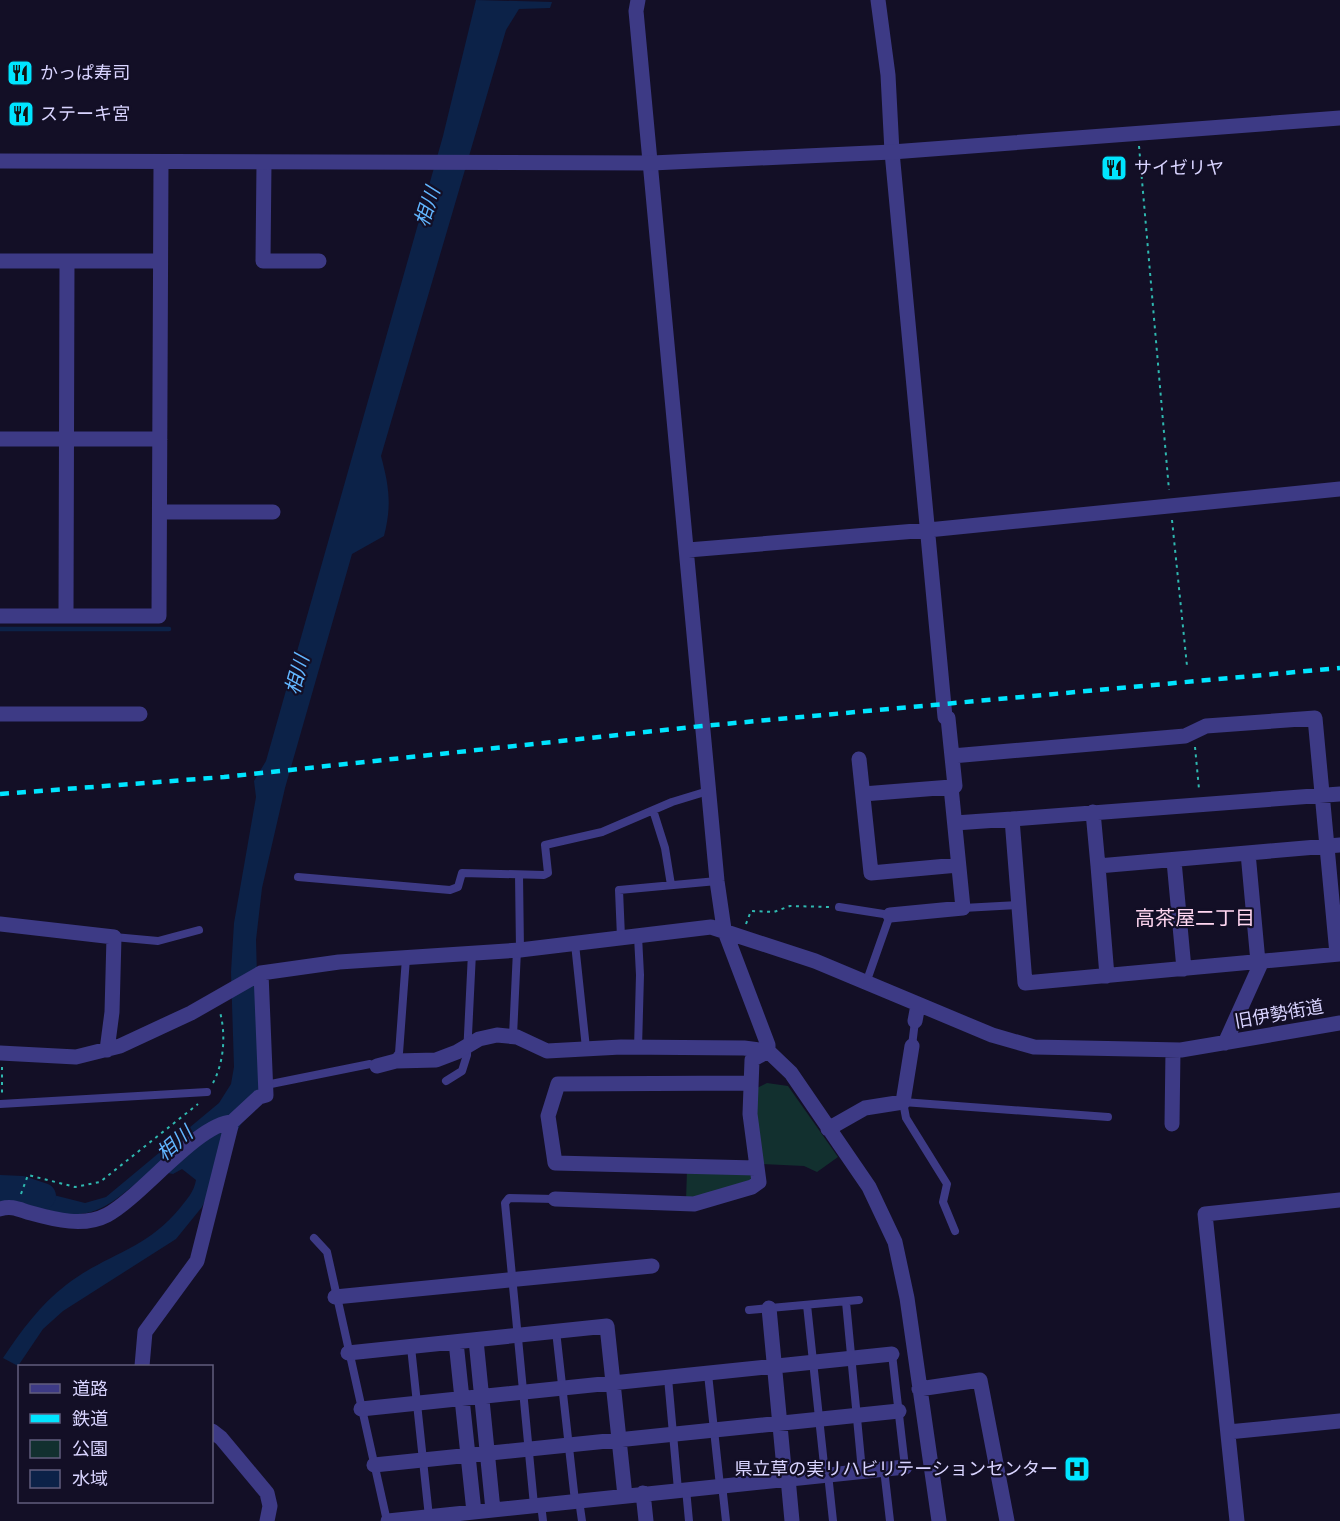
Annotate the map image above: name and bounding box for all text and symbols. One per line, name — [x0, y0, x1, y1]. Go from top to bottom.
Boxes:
restaurant icon: かっぱ寿司 — [5, 58, 35, 88]
place label: かっぱ寿司 — [40, 62, 130, 84]
restaurant icon: ステーキ宮 — [6, 99, 36, 129]
place label: ステーキ宮 — [40, 103, 130, 125]
restaurant icon: サイゼリヤ — [1099, 153, 1129, 183]
place label: サイゼリヤ — [1134, 157, 1224, 179]
water label: 相川 — [410, 182, 446, 230]
water label: 相川 — [281, 651, 315, 697]
district label: 高茶屋二丁目 — [1135, 907, 1255, 931]
street label: 旧伊勢街道 — [1233, 995, 1325, 1033]
water label: 相川 — [152, 1121, 199, 1166]
legend — [18, 1365, 213, 1503]
text: 道路 — [72, 1378, 108, 1400]
text: 鉄道 — [72, 1408, 108, 1430]
text: 公園 — [72, 1438, 108, 1460]
hospital icon: 県立草の実リハビリテーションセンター — [1062, 1454, 1092, 1484]
place label: 県立草の実リハビリテーションセンター — [734, 1458, 1058, 1480]
text: 水域 — [72, 1468, 108, 1490]

